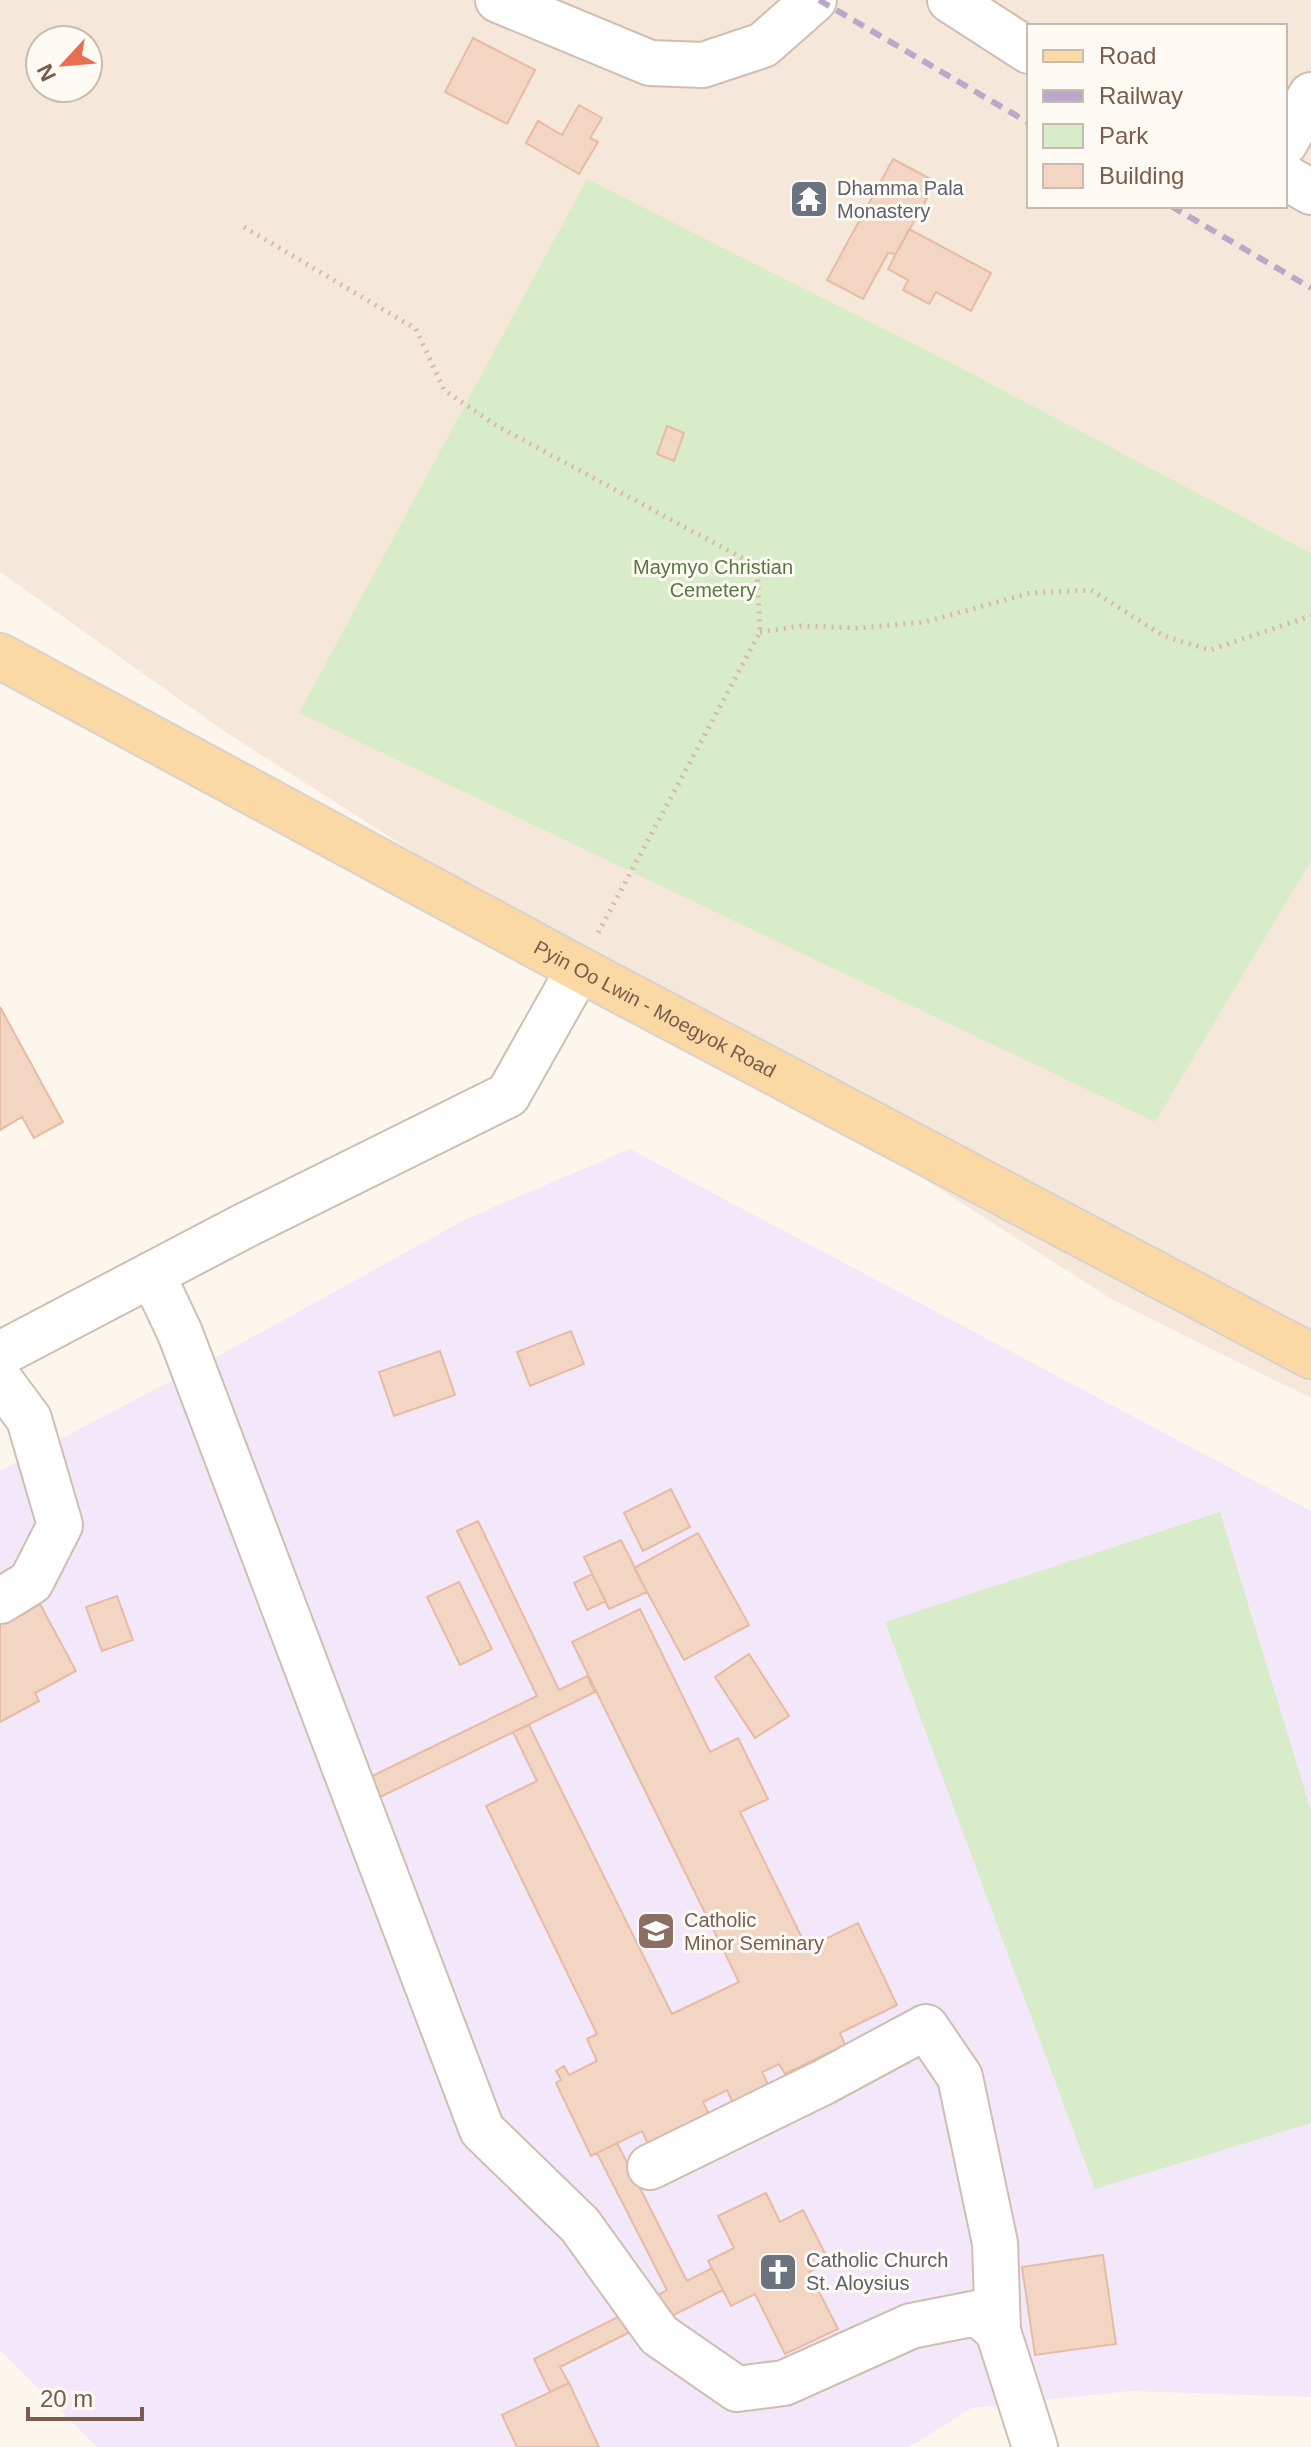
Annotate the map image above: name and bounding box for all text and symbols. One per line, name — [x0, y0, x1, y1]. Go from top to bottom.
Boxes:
north arrow — [24, 24, 104, 104]
legend — [1027, 24, 1287, 208]
text: Road — [1099, 42, 1156, 69]
text: N — [32, 60, 61, 85]
text: Railway — [1099, 82, 1183, 109]
text: Park — [1099, 122, 1149, 149]
text: Building — [1099, 162, 1184, 189]
place label: Dhamma Pala Monastery — [837, 177, 965, 222]
temple icon: Dhamma Pala Monastery — [788, 178, 830, 220]
park label: Maymyo Christian Cemetery — [633, 556, 793, 601]
street label: Pyin Oo Lwin - Moegyok Road — [530, 936, 779, 1082]
place label: Catholic Minor Seminary — [684, 1909, 824, 1954]
school or university icon: Catholic Minor Seminary — [635, 1910, 677, 1952]
place label: Catholic Church St. Aloysius — [806, 2249, 948, 2294]
church icon: Catholic Church St. Aloysius — [757, 2251, 799, 2293]
scale bar — [28, 2371, 142, 2421]
text: 20 m — [40, 2385, 93, 2412]

